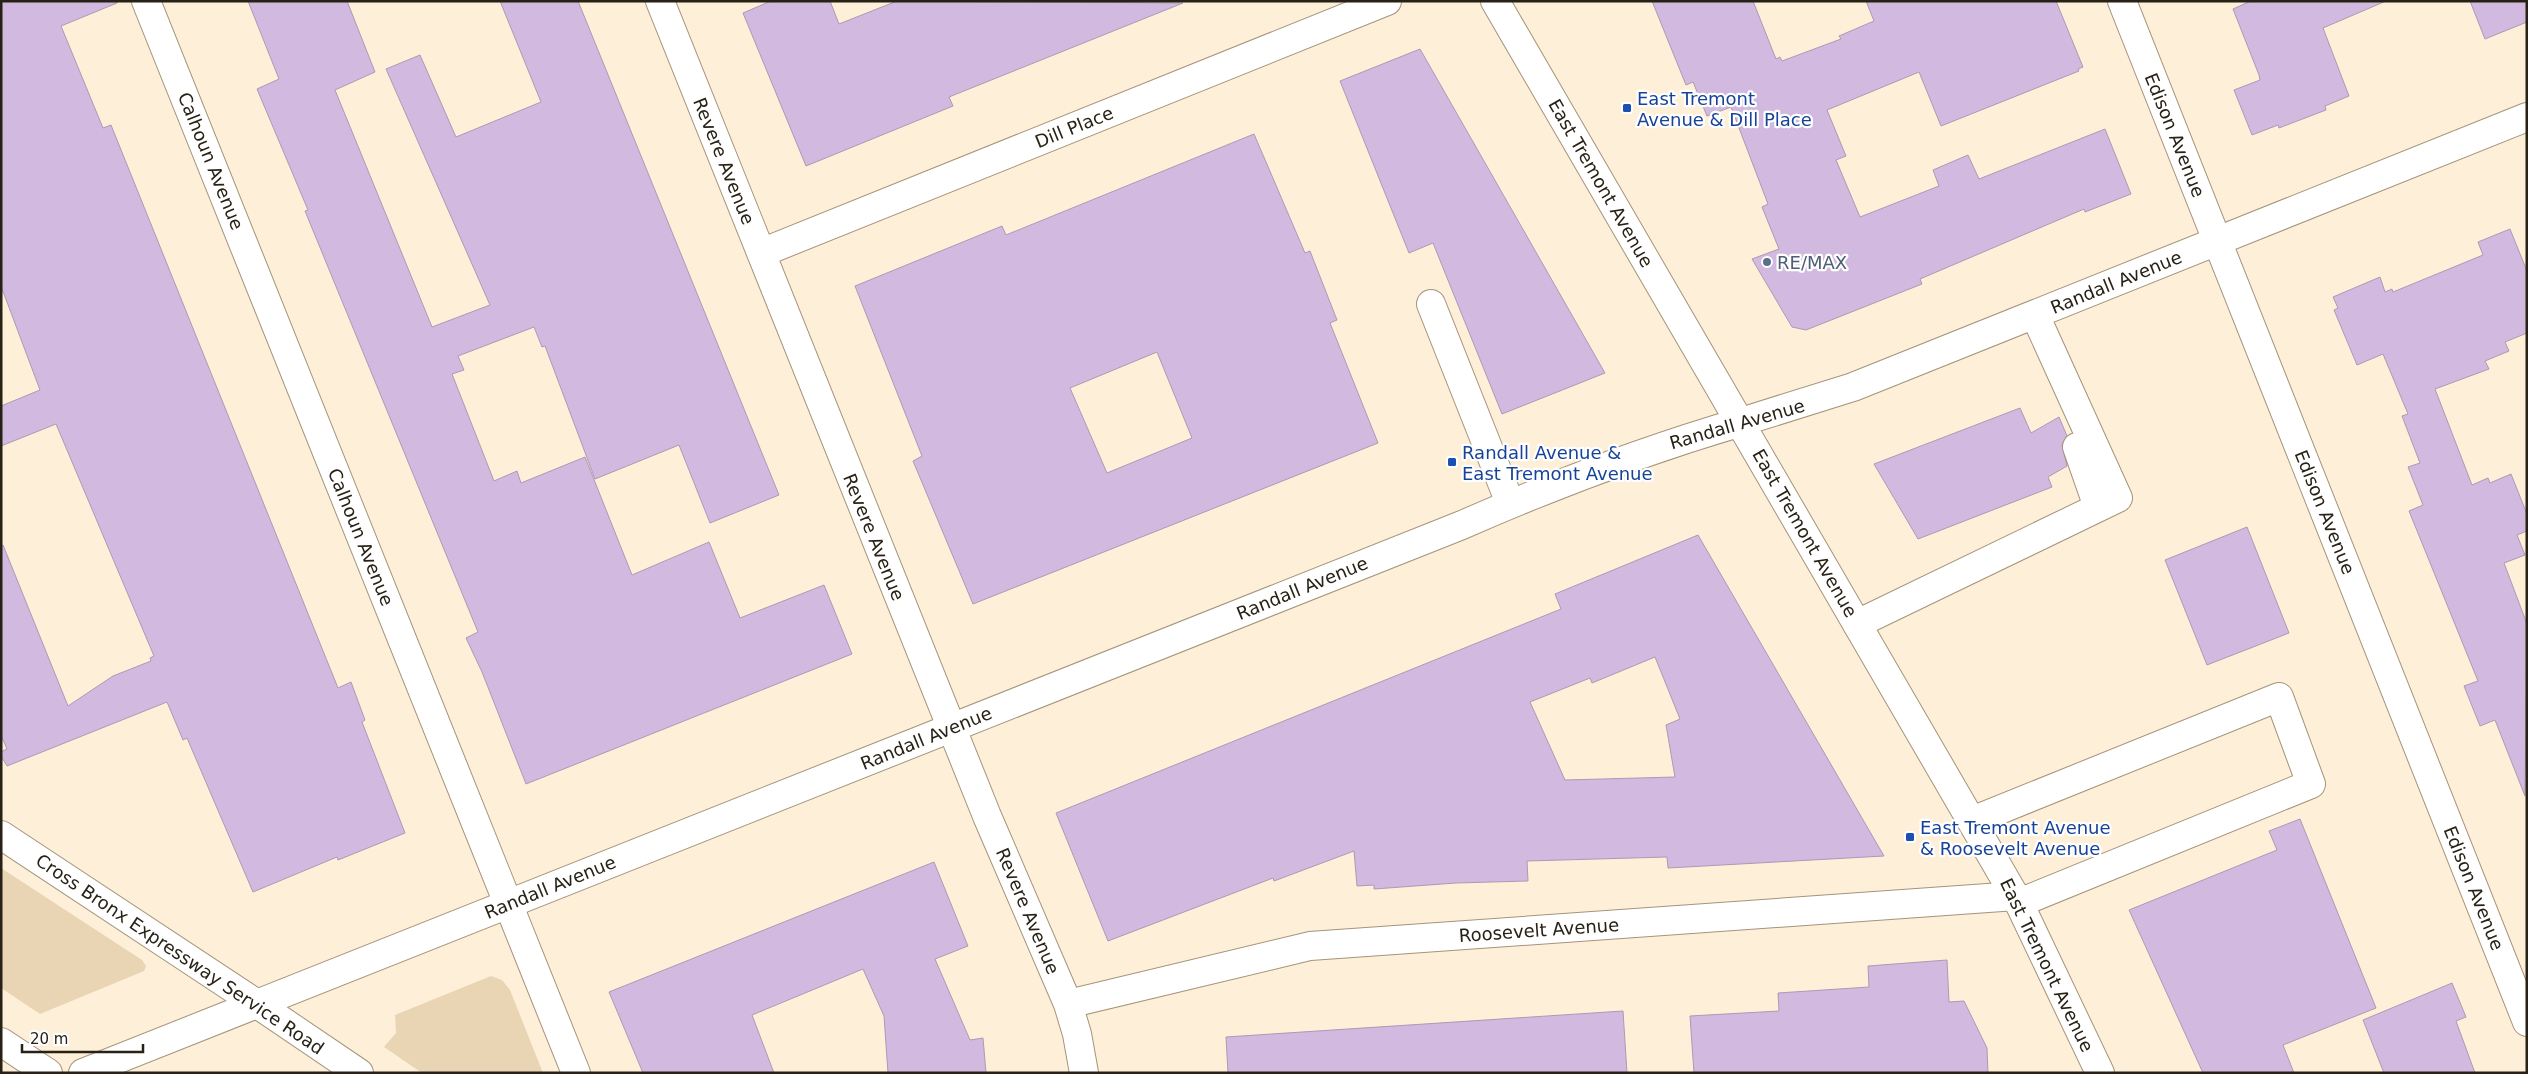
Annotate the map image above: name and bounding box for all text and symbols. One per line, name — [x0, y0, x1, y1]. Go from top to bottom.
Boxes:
street label: Edison Avenue — [2141, 70, 2209, 200]
place label: East Tremont Avenue & Dill Place — [1637, 88, 1812, 130]
street label: Calhoun Avenue — [174, 89, 248, 233]
street label: Revere Avenue — [689, 94, 759, 228]
street label: East Tremont Avenue — [1544, 95, 1658, 271]
street label: Dill Place — [1032, 102, 1116, 152]
marker: East Tremont Avenue & Dill Place — [1621, 102, 1633, 114]
street label: Randall Avenue — [2047, 246, 2185, 318]
place label: RE/MAX — [1777, 252, 1847, 273]
marker: RE/MAX — [1761, 256, 1773, 268]
street label: Randall Avenue — [1667, 395, 1807, 453]
place label: Randall Avenue & East Tremont Avenue — [1462, 442, 1653, 484]
street label: East Tremont Avenue — [1748, 445, 1862, 621]
street label: Edison Avenue — [2291, 447, 2359, 577]
marker: Randall Avenue & East Tremont Avenue — [1446, 456, 1458, 468]
street label: Calhoun Avenue — [324, 465, 398, 609]
street label: Revere Avenue — [839, 470, 909, 604]
street label: Randall Avenue — [1233, 552, 1371, 624]
street label: Randall Avenue — [857, 702, 995, 774]
place label: East Tremont Avenue & Roosevelt Avenue — [1920, 817, 2111, 859]
street label: Edison Avenue — [2440, 823, 2508, 953]
marker: East Tremont Avenue & Roosevelt Avenue — [1904, 831, 1916, 843]
street label: Revere Avenue — [992, 845, 1064, 977]
street label: Cross Bronx Expressway Service Road — [32, 849, 328, 1059]
street label: Randall Avenue — [481, 851, 619, 923]
street label: East Tremont Avenue — [1996, 875, 2098, 1055]
street label: Roosevelt Avenue — [1458, 914, 1620, 946]
scale bar — [22, 1022, 144, 1054]
text: 20 m — [30, 1030, 68, 1048]

